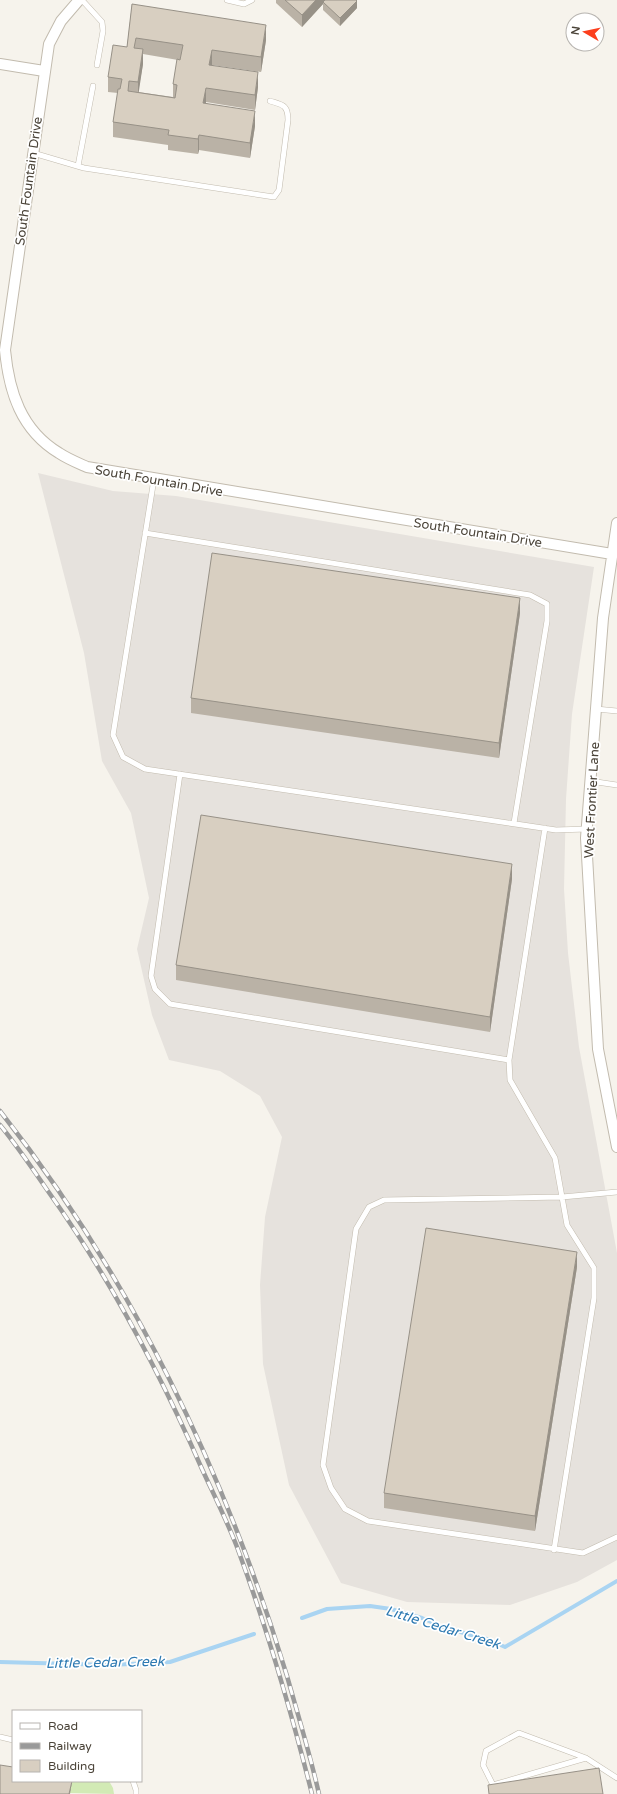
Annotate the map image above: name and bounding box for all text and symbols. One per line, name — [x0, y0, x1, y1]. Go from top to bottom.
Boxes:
north arrow — [565, 12, 605, 52]
text: N — [569, 25, 583, 36]
street label: South Fountain Drive — [12, 116, 46, 247]
street label: South Fountain Drive — [93, 462, 224, 500]
street label: South Fountain Drive — [412, 515, 543, 551]
street label: West Frontier Lane — [581, 741, 603, 859]
water label: Little Cedar Creek — [384, 1602, 503, 1653]
water label: Little Cedar Creek — [46, 1653, 166, 1672]
legend — [12, 1710, 142, 1782]
text: Road — [48, 1719, 78, 1733]
text: Railway — [48, 1739, 92, 1753]
text: Building — [48, 1759, 95, 1773]

